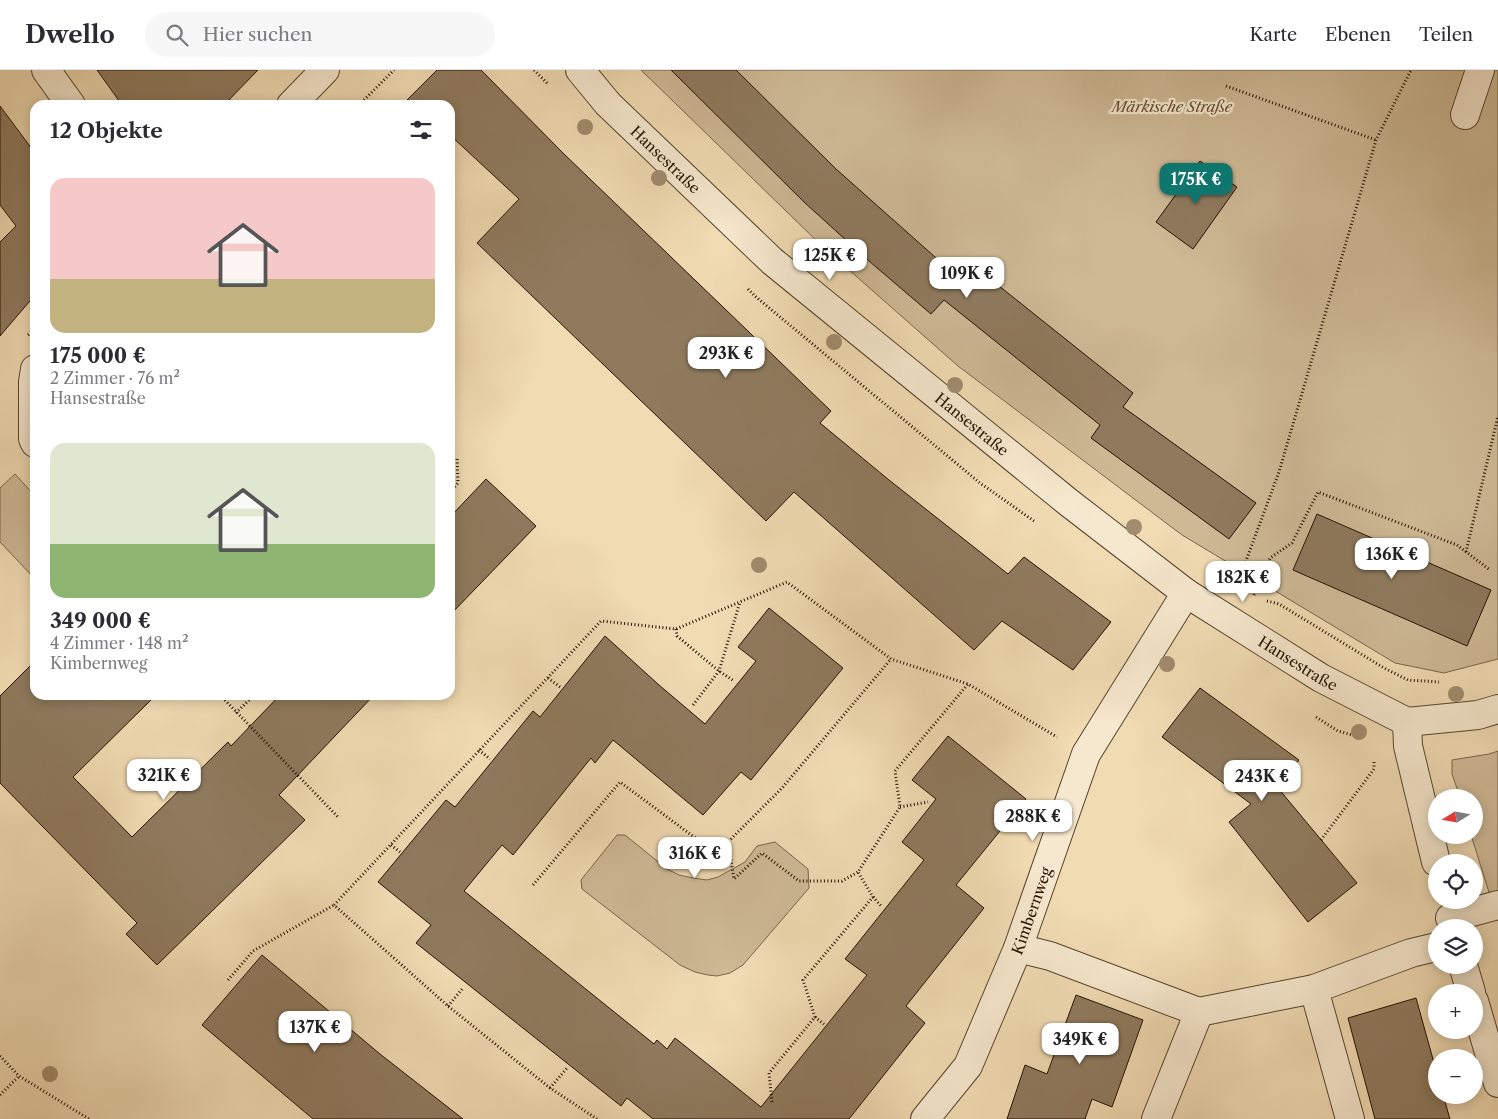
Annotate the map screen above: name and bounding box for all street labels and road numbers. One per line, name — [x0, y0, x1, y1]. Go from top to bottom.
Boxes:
street label: Hansestraße — [627, 121, 705, 197]
street label: Hansestraße — [931, 388, 1013, 460]
street label: Hansestraße — [1255, 631, 1341, 694]
street label: Kimbernweg — [1007, 864, 1055, 957]

